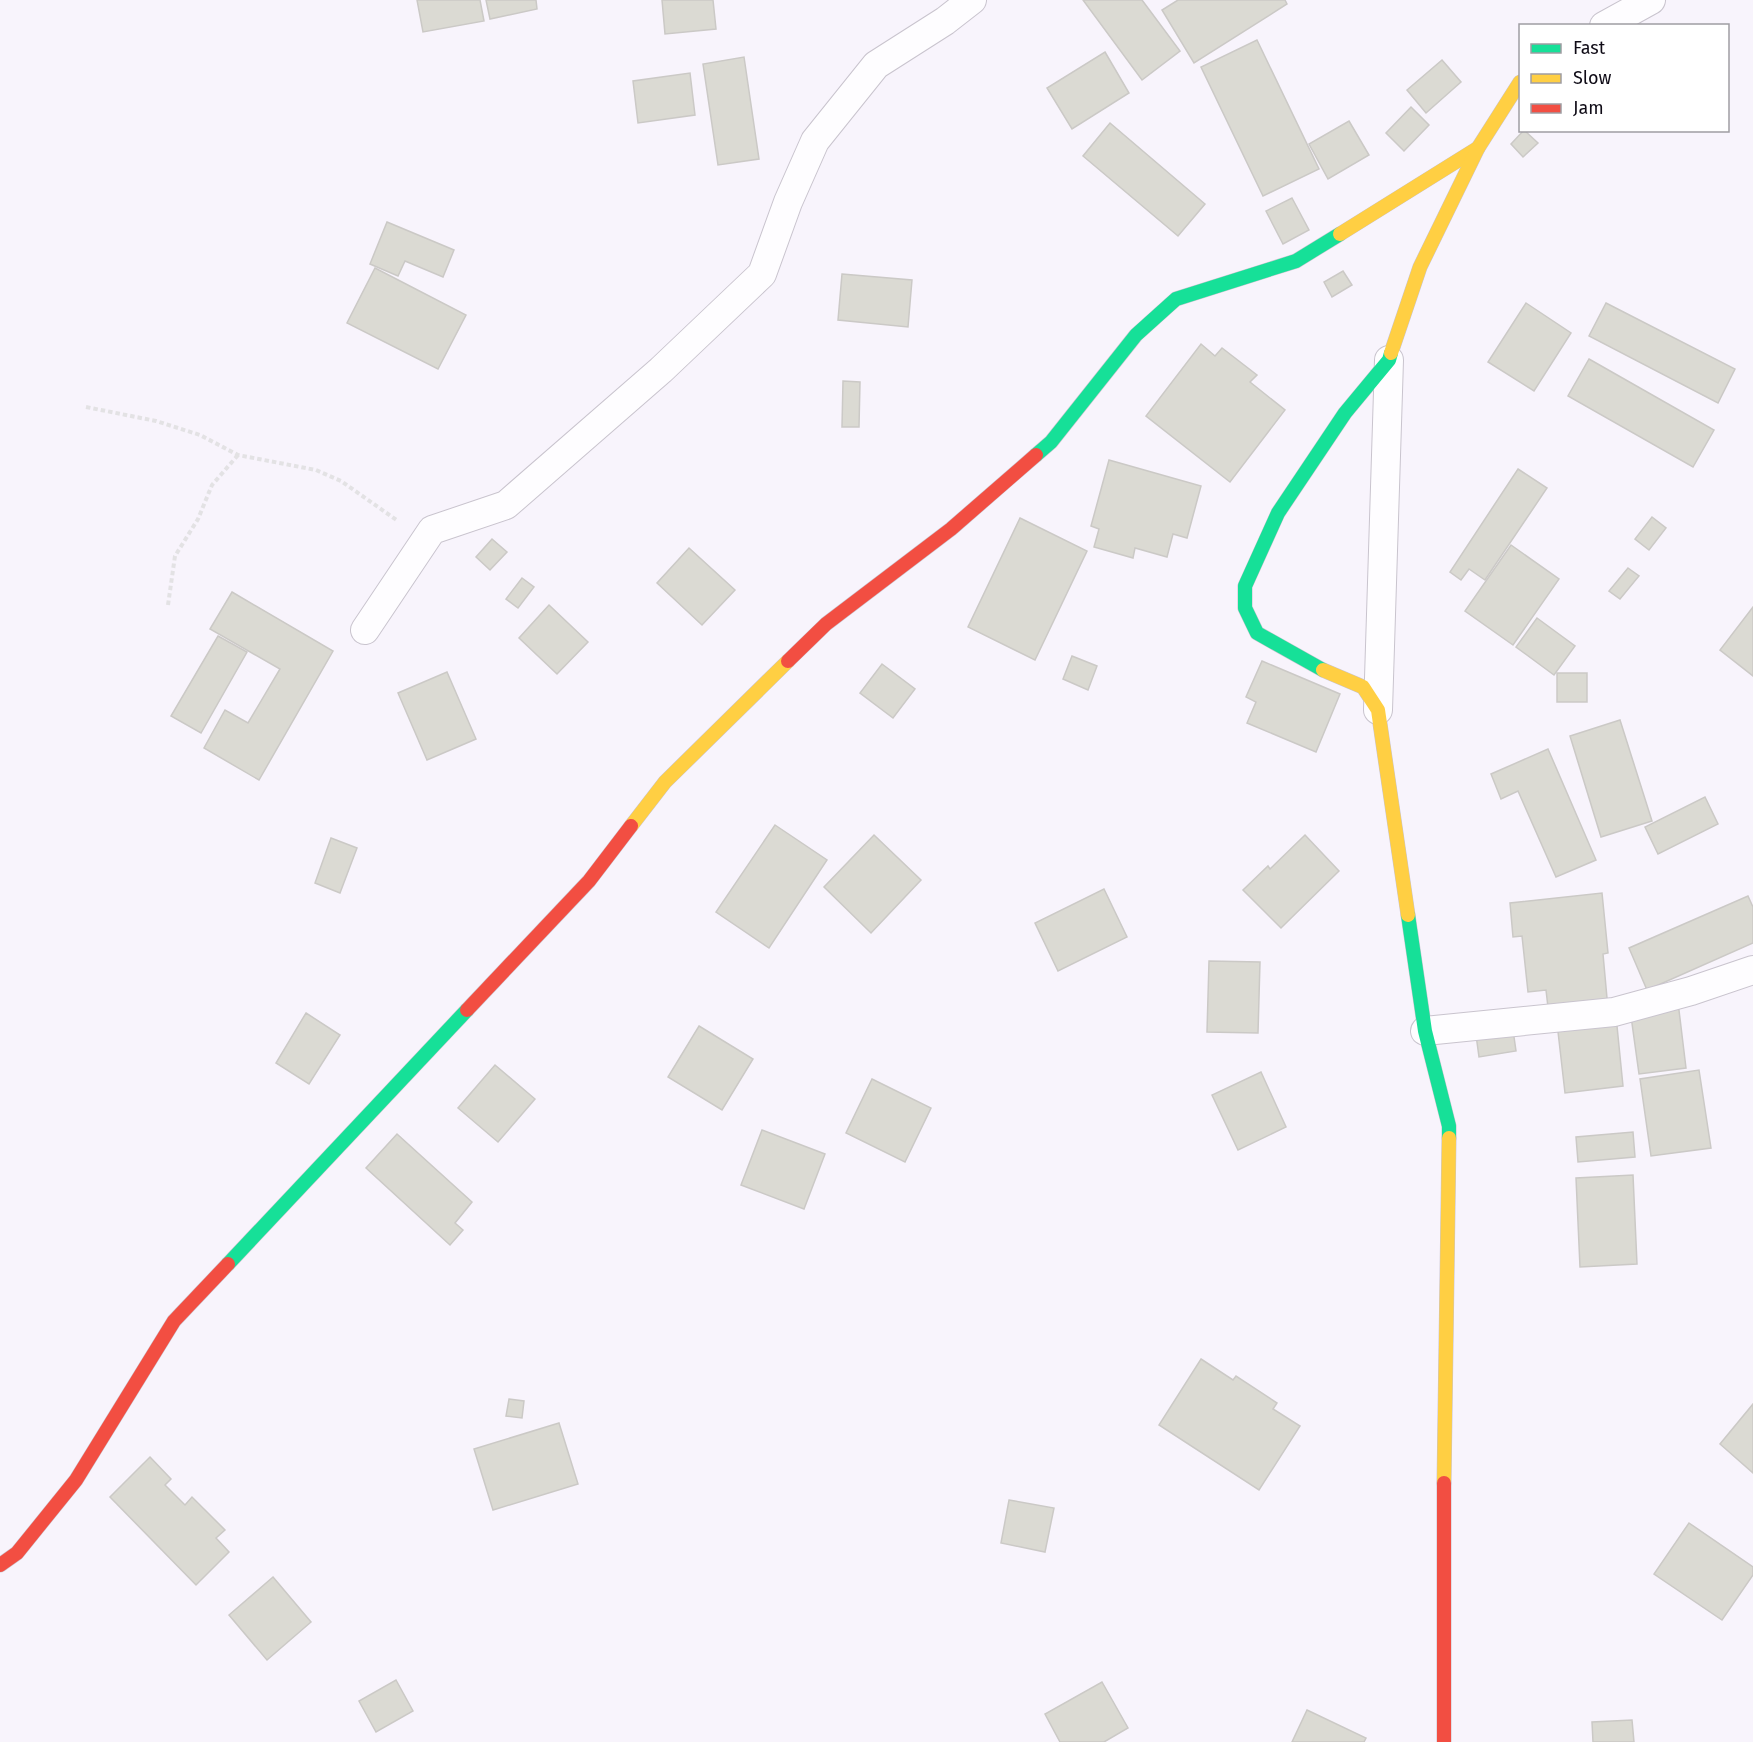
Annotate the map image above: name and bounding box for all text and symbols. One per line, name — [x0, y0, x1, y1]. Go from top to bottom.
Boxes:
legend — [1519, 24, 1729, 132]
text: Fast — [1573, 37, 1606, 59]
text: Slow — [1573, 67, 1612, 89]
text: Jam — [1573, 97, 1604, 119]

